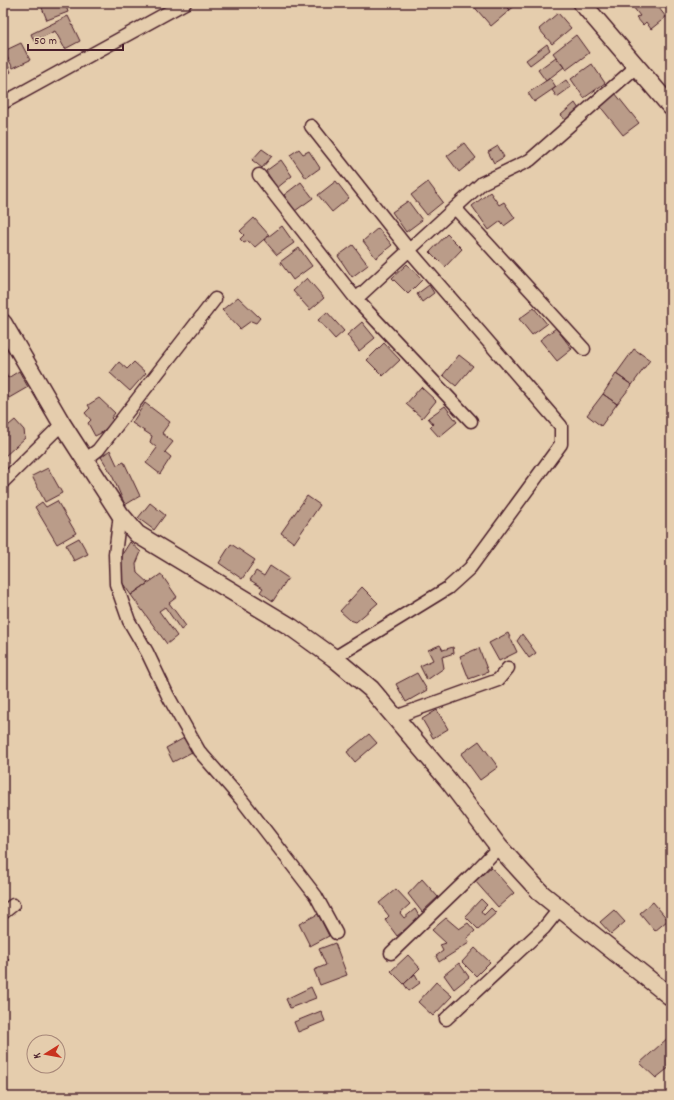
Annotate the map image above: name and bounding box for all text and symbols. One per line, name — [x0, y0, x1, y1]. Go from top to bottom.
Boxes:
scale bar — [28, 26, 123, 52]
text: 50 m — [34, 33, 57, 50]
north arrow — [26, 1034, 66, 1074]
text: K — [30, 1051, 46, 1060]

